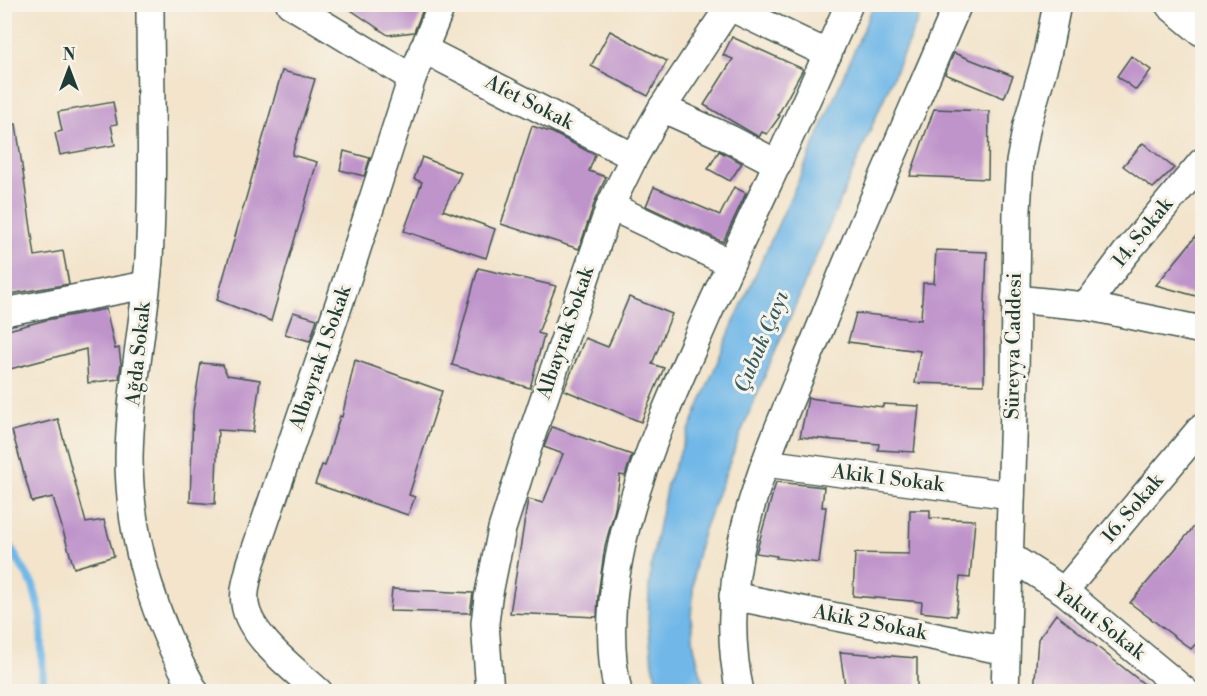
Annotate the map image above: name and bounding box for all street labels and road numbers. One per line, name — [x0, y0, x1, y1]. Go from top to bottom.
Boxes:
street label: Afet Sokak — [480, 70, 579, 137]
street label: 14. Sokak — [1107, 192, 1180, 273]
street label: Albayrak Sokak — [531, 262, 601, 403]
street label: Süreyya Caddesi — [1000, 272, 1028, 420]
street label: Albayrak 1 Sokak — [284, 281, 358, 434]
street label: Ağda Sokak — [121, 299, 157, 408]
street label: Akik 1 Sokak — [830, 460, 947, 498]
street label: 16. Sokak — [1097, 468, 1170, 549]
street label: Yakut Sokak — [1047, 578, 1151, 667]
street label: Akik 2 Sokak — [810, 600, 930, 647]

